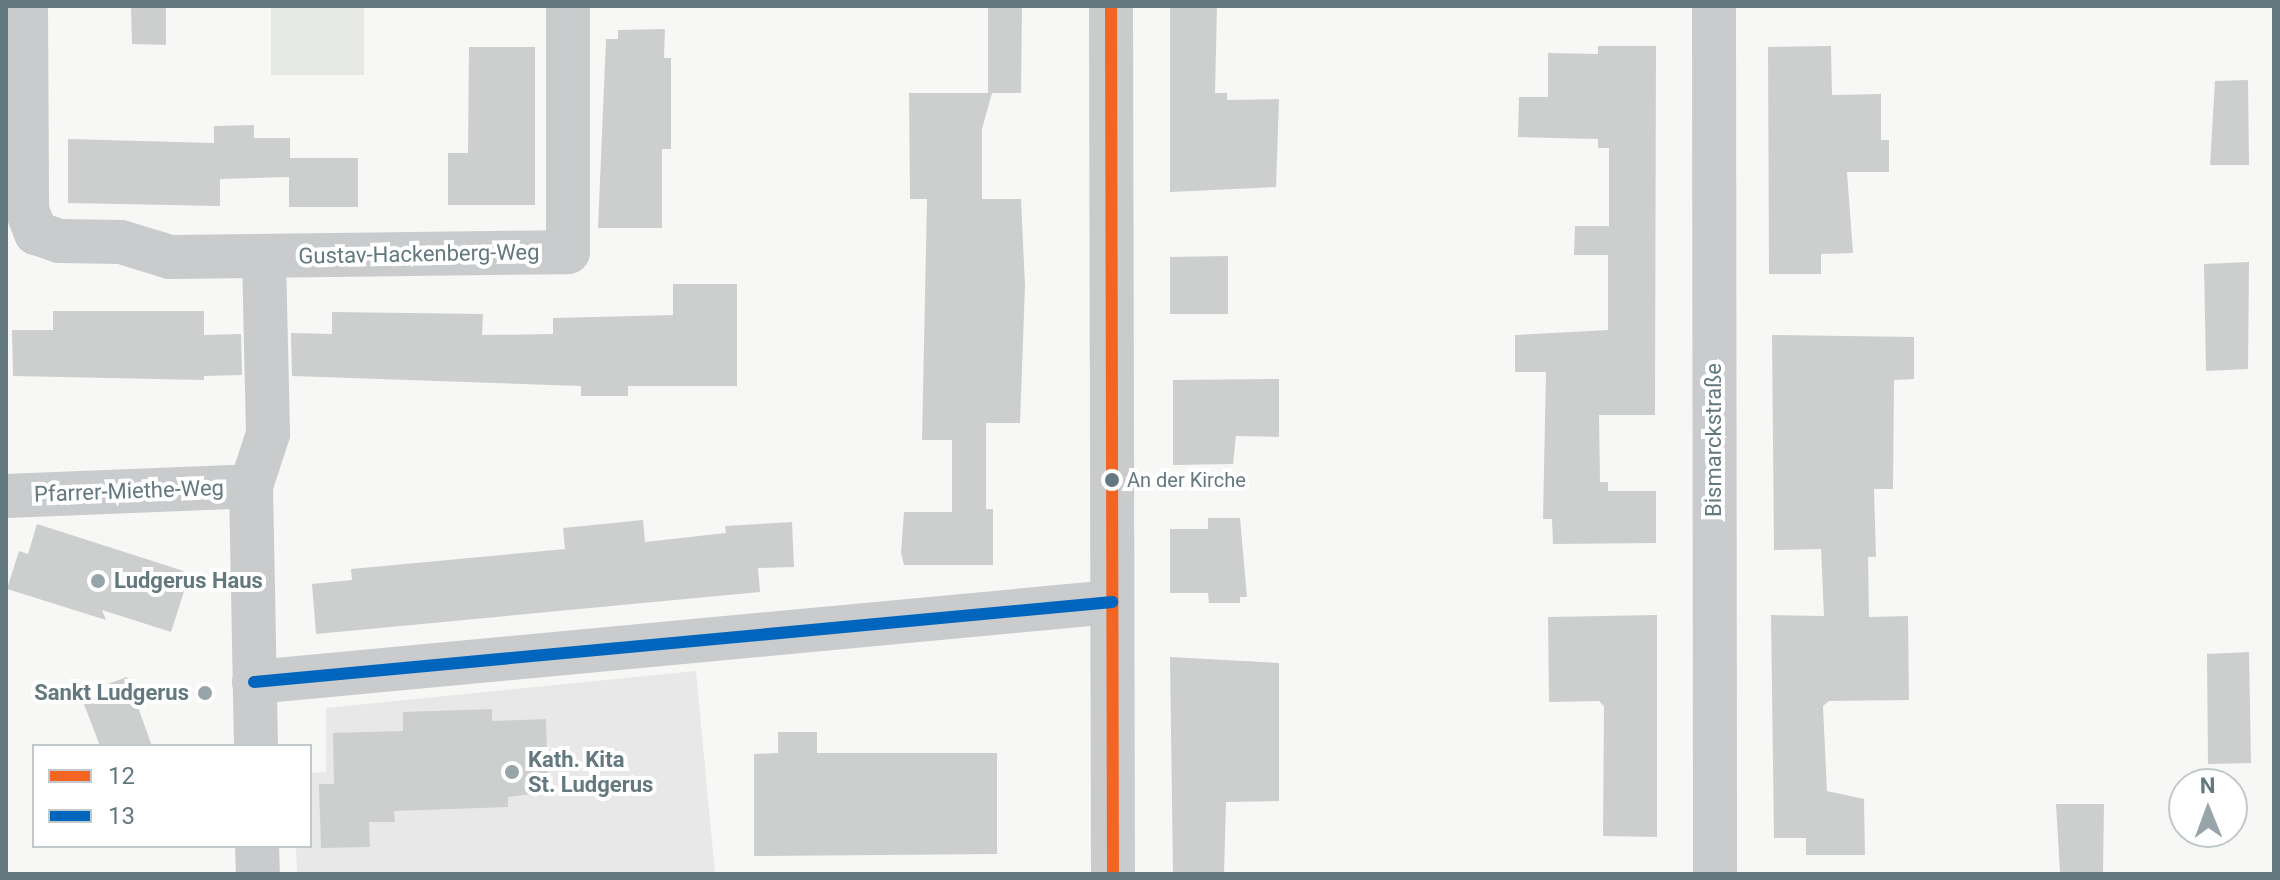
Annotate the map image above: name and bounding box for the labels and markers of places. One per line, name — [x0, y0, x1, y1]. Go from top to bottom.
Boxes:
place label: An der Kirche — [1127, 468, 1246, 492]
marker: An der Kirche — [1104, 472, 1120, 488]
place label: Ludgerus Haus — [114, 568, 263, 594]
marker: Ludgerus Haus — [89, 572, 107, 590]
place label: Sankt Ludgerus — [34, 680, 189, 706]
marker: Sankt Ludgerus — [196, 684, 214, 702]
place label: Kath. Kita St. Ludgerus — [528, 746, 653, 798]
marker: Kath. Kita St. Ludgerus — [503, 763, 521, 781]

